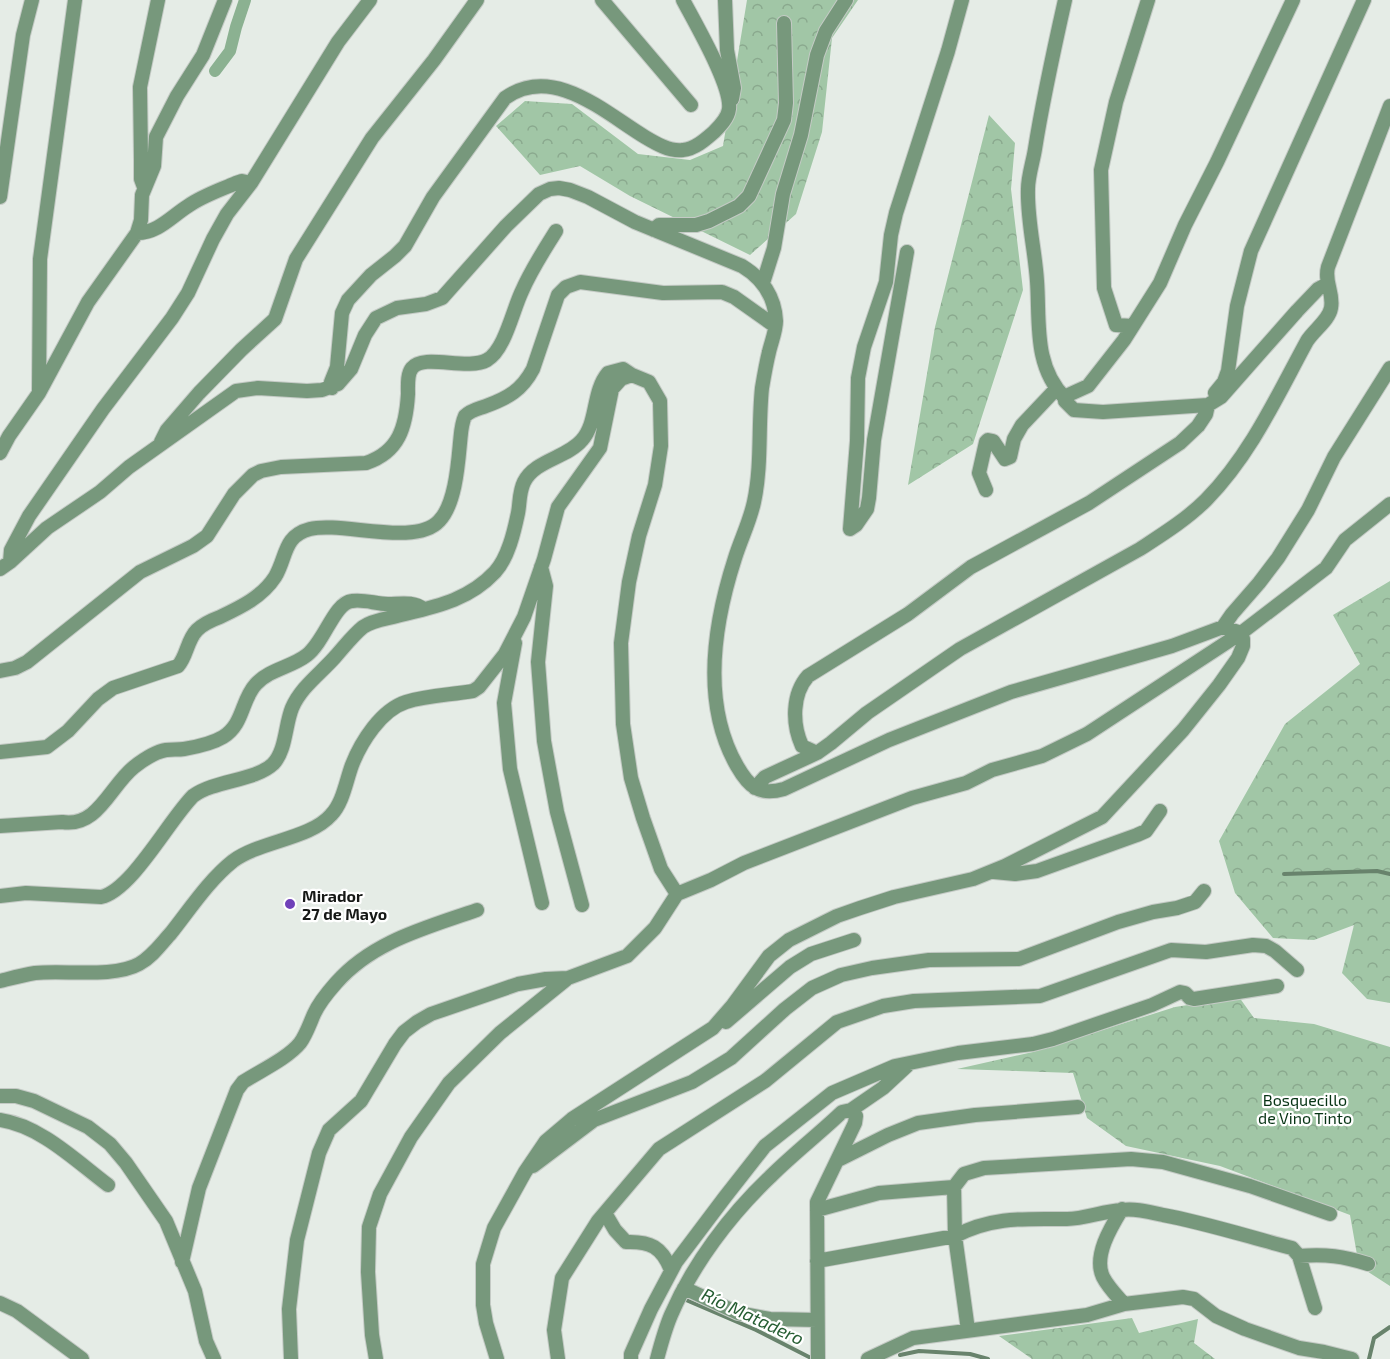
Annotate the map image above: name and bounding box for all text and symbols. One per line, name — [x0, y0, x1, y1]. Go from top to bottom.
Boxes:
place label: Mirador 27 de Mayo — [302, 886, 387, 924]
marker: Mirador 27 de Mayo — [283, 897, 297, 911]
park label: Bosquecillo de Vino Tinto — [1258, 1090, 1352, 1127]
water label: Río Matadero — [698, 1283, 808, 1349]

